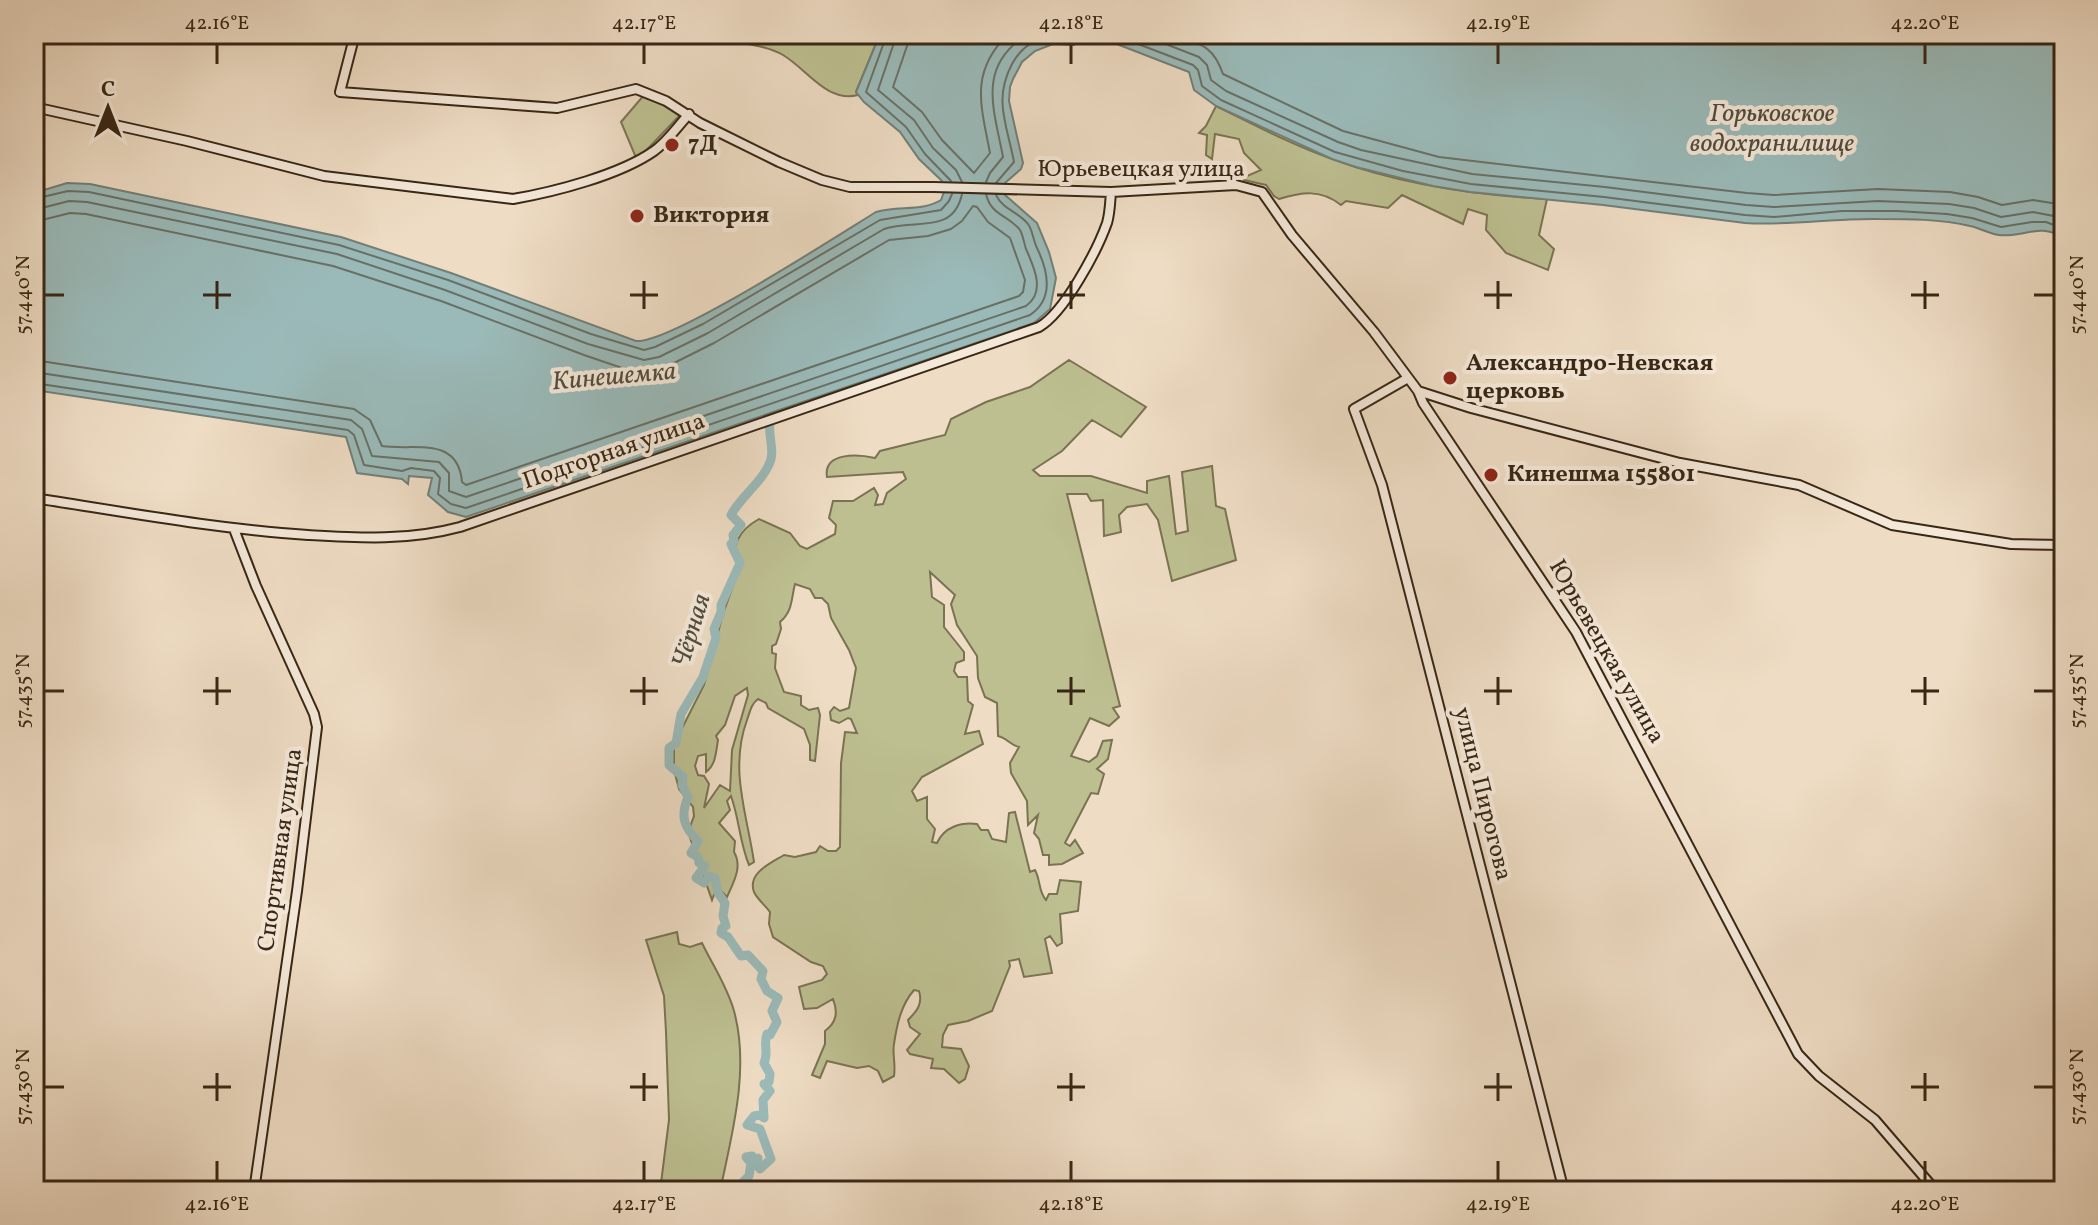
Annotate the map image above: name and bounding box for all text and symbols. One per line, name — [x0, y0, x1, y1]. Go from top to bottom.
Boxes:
text: 42.16°E — [185, 10, 249, 38]
text: 42.17°E — [612, 10, 676, 38]
text: 42.18°E — [1039, 10, 1103, 38]
text: 42.19°E — [1466, 10, 1530, 38]
text: 42.20°E — [1890, 10, 1960, 38]
north arrow — [68, 68, 148, 148]
text: С — [101, 75, 115, 106]
water label: Горьковское водохранилище — [1690, 96, 1854, 162]
place label: 7Д — [688, 128, 718, 162]
marker: 7Д — [663, 136, 681, 154]
street label: Юрьевецкая улица — [1037, 153, 1245, 187]
place label: Виктория — [653, 199, 769, 233]
marker: Виктория — [628, 207, 646, 225]
text: 57.440°N — [10, 255, 38, 335]
text: 57.440°N — [2064, 255, 2092, 335]
place label: Александро-Невская церковь — [1466, 347, 1713, 409]
water label: Кинешемка — [550, 354, 678, 400]
marker: Александро-Невская церковь — [1441, 369, 1459, 387]
street label: Подгорная улица — [518, 405, 710, 499]
place label: Кинешма 155801 — [1507, 458, 1695, 492]
marker: Кинешма 155801 — [1482, 466, 1500, 484]
street label: Юрьевецкая улица — [1539, 554, 1673, 750]
water label: Чёрная — [664, 589, 720, 673]
text: 57.435°N — [10, 653, 38, 729]
text: 57.435°N — [2064, 653, 2092, 729]
street label: улица Пирогова — [1444, 704, 1520, 884]
street label: Спортивная улица — [250, 746, 312, 954]
text: 57.430°N — [10, 1048, 38, 1125]
text: 57.430°N — [2064, 1048, 2092, 1125]
text: 42.16°E — [185, 1191, 249, 1219]
text: 42.17°E — [612, 1191, 676, 1219]
text: 42.18°E — [1039, 1191, 1103, 1219]
text: 42.19°E — [1466, 1191, 1530, 1219]
text: 42.20°E — [1890, 1191, 1960, 1219]

